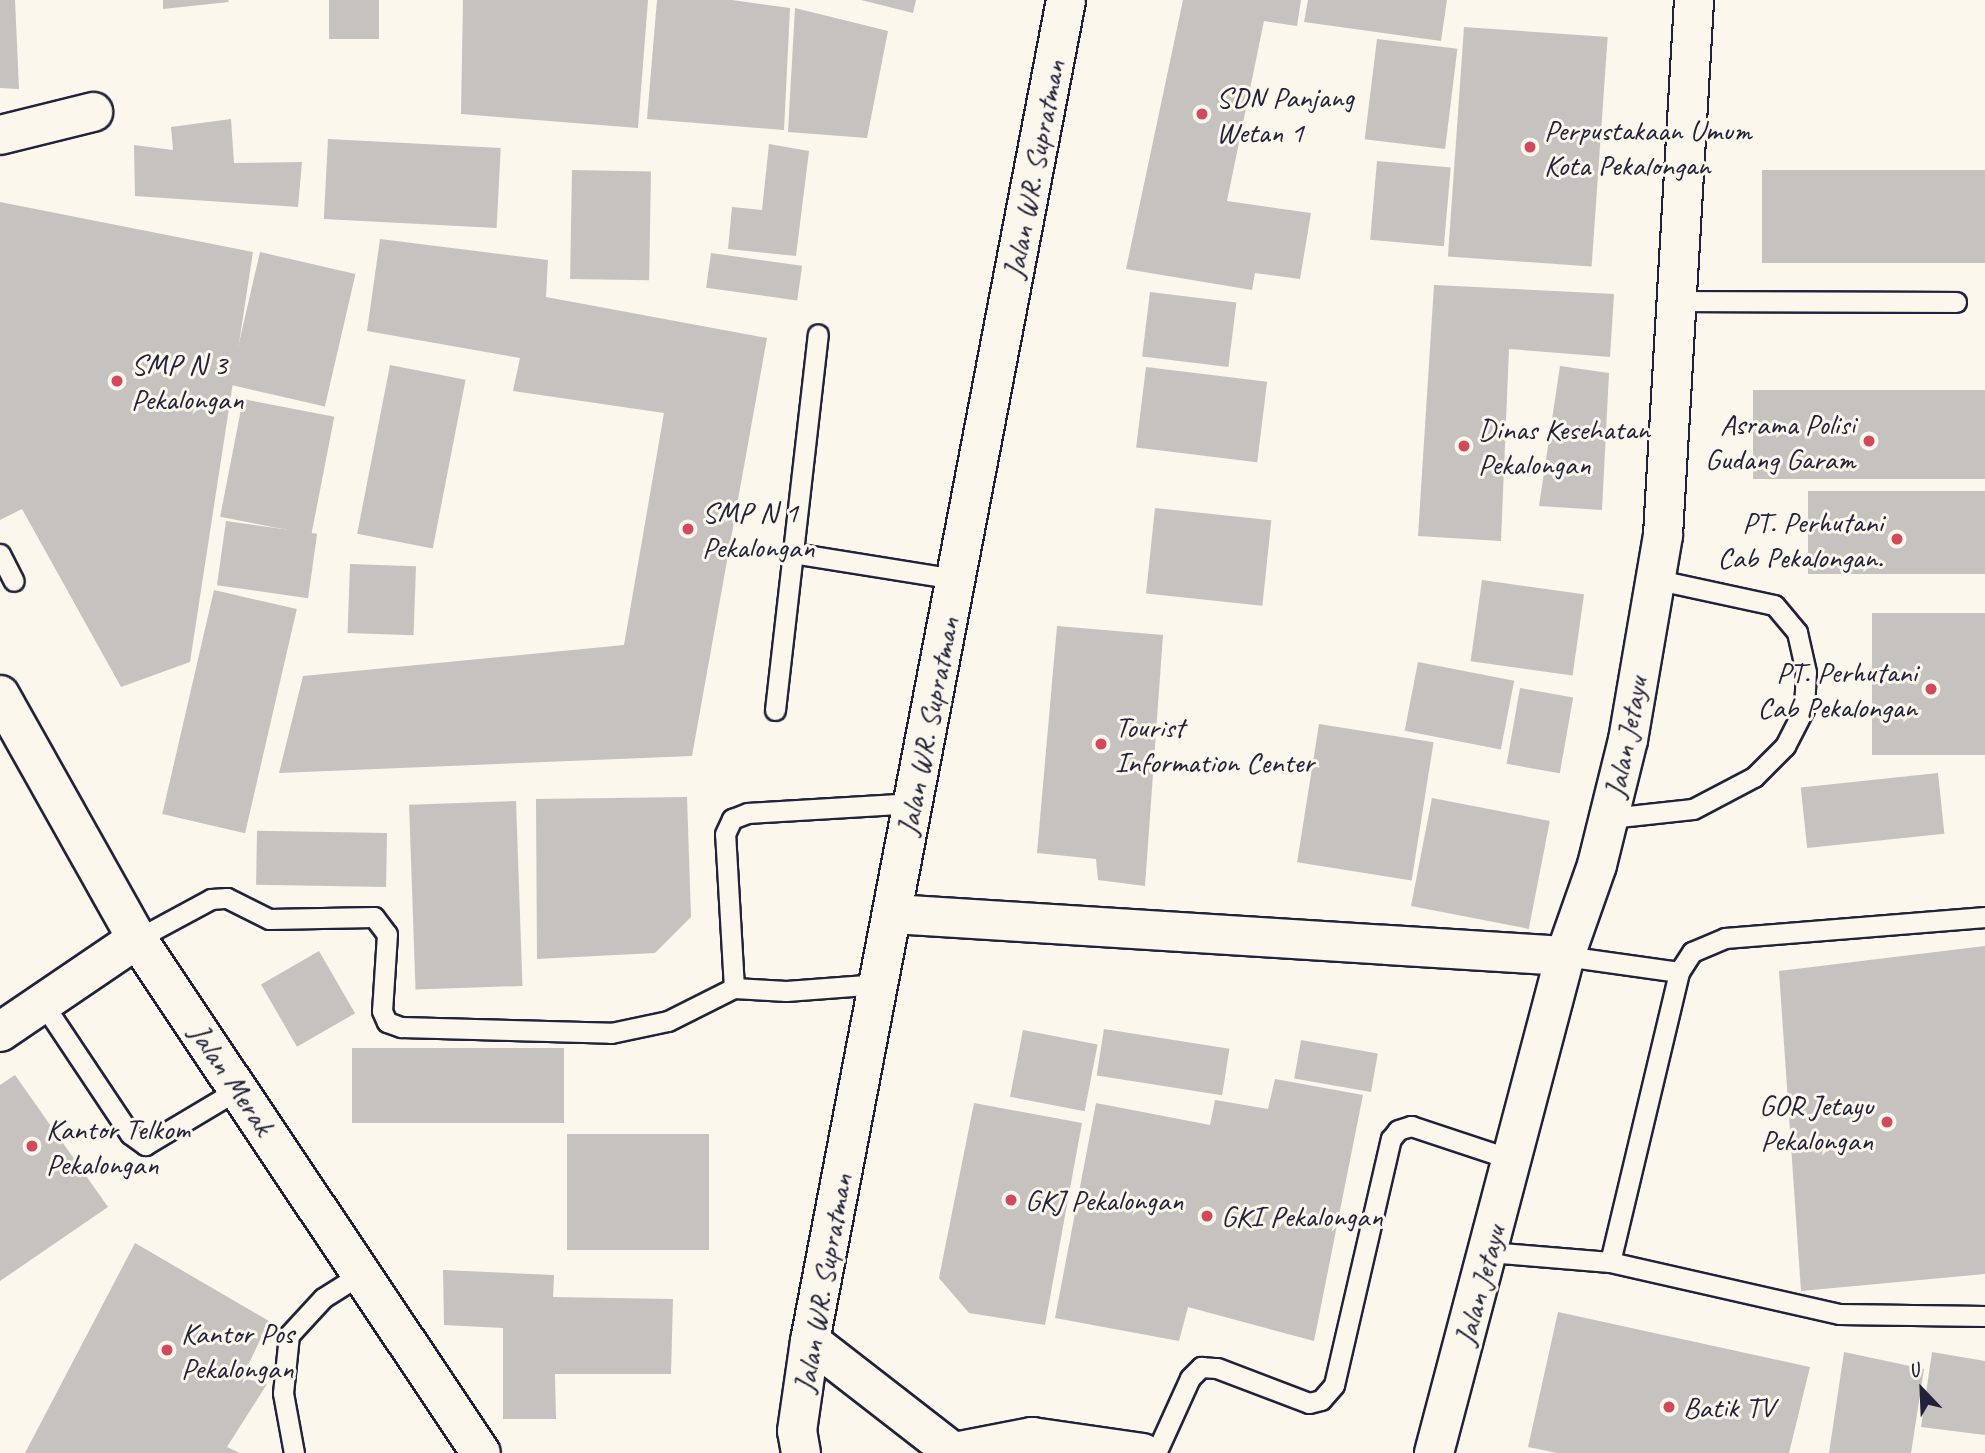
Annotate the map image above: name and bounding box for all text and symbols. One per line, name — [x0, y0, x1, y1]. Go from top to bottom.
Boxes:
street label: Jalan WR. Supratman — [995, 57, 1073, 281]
place label: SDN Panjang Wetan 1 — [1216, 79, 1354, 150]
marker: SDN Panjang Wetan 1 — [1194, 106, 1210, 122]
place label: Perpustakaan Umum Kota Pekalongan — [1544, 112, 1751, 182]
marker: Perpustakaan Umum Kota Pekalongan — [1522, 139, 1538, 155]
place label: SMP N 3 Pekalongan — [131, 346, 243, 416]
marker: SMP N 3 Pekalongan — [109, 373, 125, 389]
place label: Asrama Polisi Gudang Garam — [1705, 406, 1855, 476]
place label: Dinas Kesehatan Pekalongan — [1478, 411, 1650, 481]
marker: Asrama Polisi Gudang Garam — [1861, 433, 1877, 449]
marker: Dinas Kesehatan Pekalongan — [1456, 438, 1472, 454]
place label: SMP N 1 Pekalongan — [702, 494, 814, 564]
place label: PT. Perhutani Cab Pekalongan. — [1717, 504, 1883, 574]
marker: SMP N 1 Pekalongan — [680, 521, 696, 537]
marker: PT. Perhutani Cab Pekalongan. — [1889, 531, 1905, 547]
street label: Jalan WR. Supratman — [889, 614, 967, 838]
place label: PT. Perhutani Cab Pekalongan — [1757, 654, 1917, 724]
street label: Jalan Jetayu — [1597, 674, 1655, 800]
marker: PT. Perhutani Cab Pekalongan — [1923, 681, 1939, 697]
place label: Tourist Information Center — [1115, 709, 1314, 780]
marker: Tourist Information Center — [1093, 736, 1109, 752]
street label: Jalan Merak — [182, 1017, 282, 1141]
place label: GOR Jetayu Pekalongan — [1759, 1087, 1873, 1158]
place label: Kantor Telkom Pekalongan — [46, 1111, 189, 1182]
marker: GOR Jetayu Pekalongan — [1879, 1114, 1895, 1130]
marker: Kantor Telkom Pekalongan — [24, 1138, 40, 1154]
street label: Jalan WR. Supratman — [786, 1171, 860, 1395]
place label: GKJ Pekalongan — [1025, 1182, 1183, 1218]
marker: GKJ Pekalongan — [1003, 1192, 1019, 1208]
place label: GKI Pekalongan — [1221, 1198, 1382, 1234]
marker: GKI Pekalongan — [1199, 1208, 1215, 1224]
street label: Jalan Jetayu — [1447, 1222, 1513, 1348]
place label: Kantor Pos Pekalongan — [181, 1315, 294, 1386]
marker: Kantor Pos Pekalongan — [159, 1342, 175, 1358]
north arrow — [1887, 1355, 1957, 1425]
text: U — [1905, 1358, 1923, 1384]
place label: Batik TV — [1683, 1389, 1775, 1425]
marker: Batik TV — [1661, 1399, 1677, 1415]

